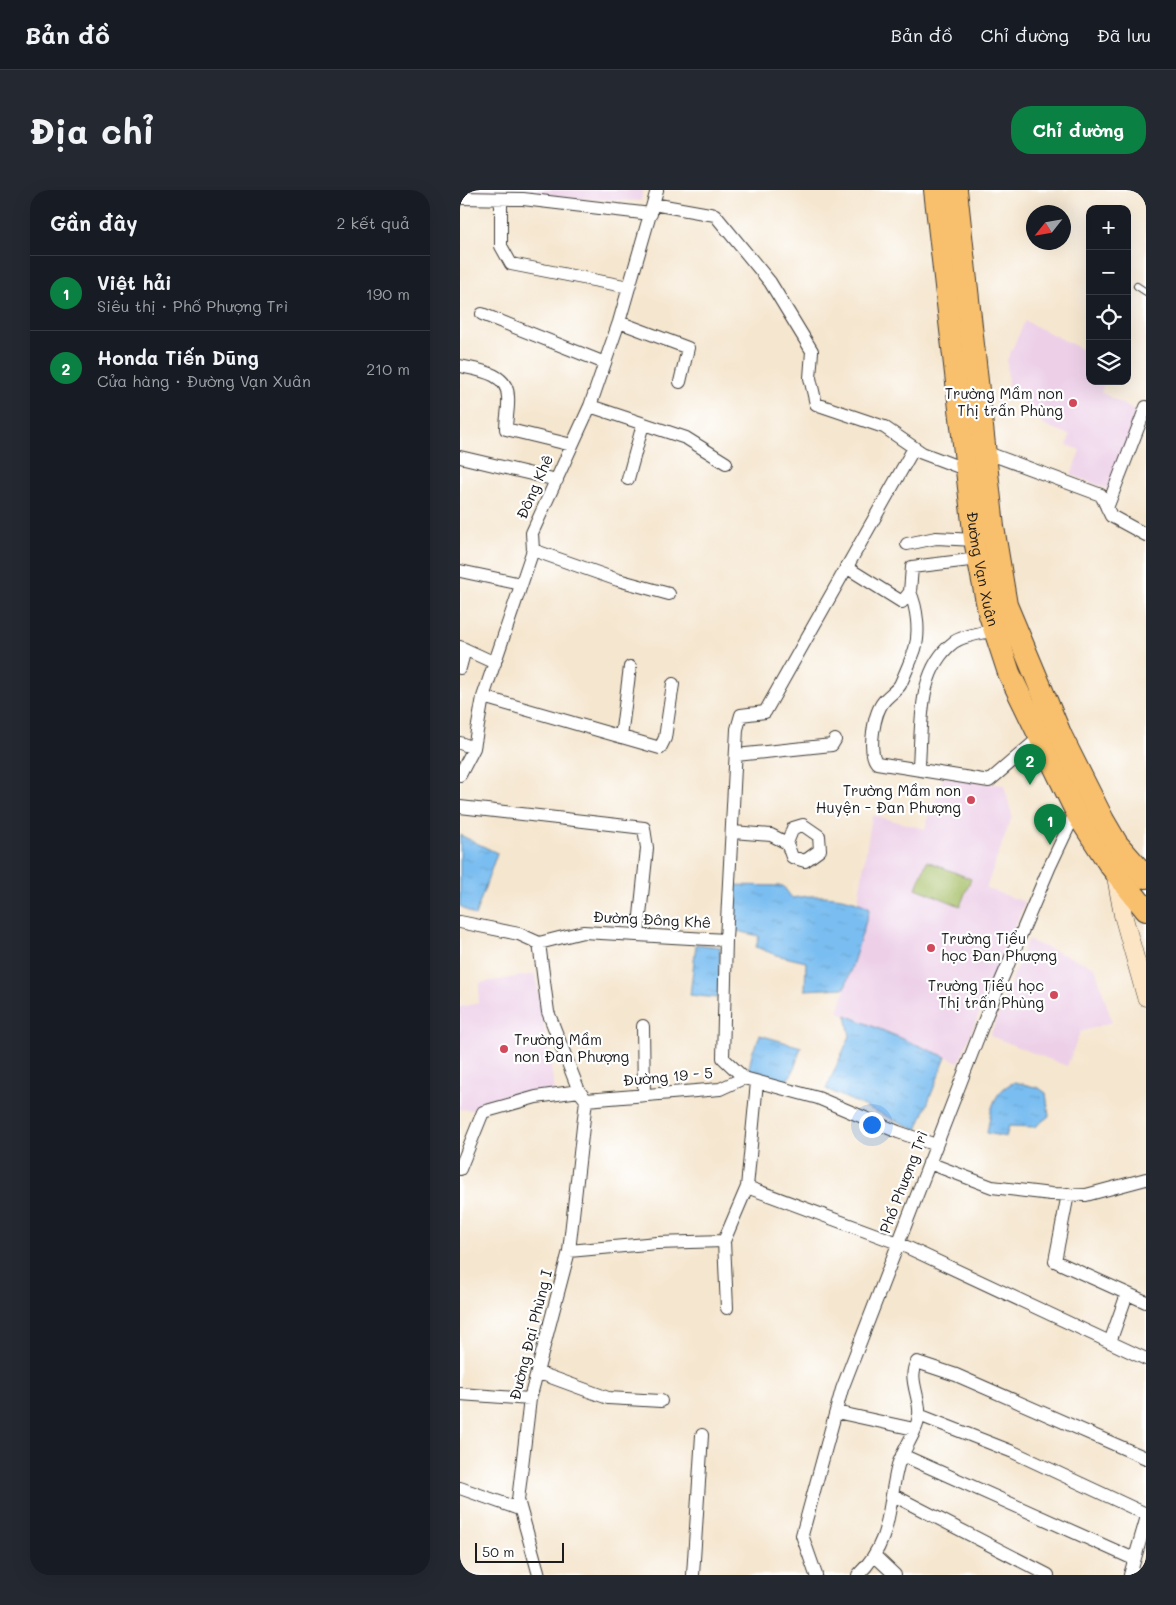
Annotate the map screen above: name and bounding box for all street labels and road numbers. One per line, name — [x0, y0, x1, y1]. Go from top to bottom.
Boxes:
street label: Đông Khê — [511, 451, 557, 522]
street label: Đường Vạn Xuân — [963, 510, 1004, 629]
street label: Đường Đông Khê — [593, 906, 712, 932]
street label: Đường 19 - 5 — [622, 1062, 714, 1090]
street label: Phố Phượng Trì — [874, 1127, 932, 1236]
street label: Đường Đại Phùng I — [504, 1267, 556, 1402]

